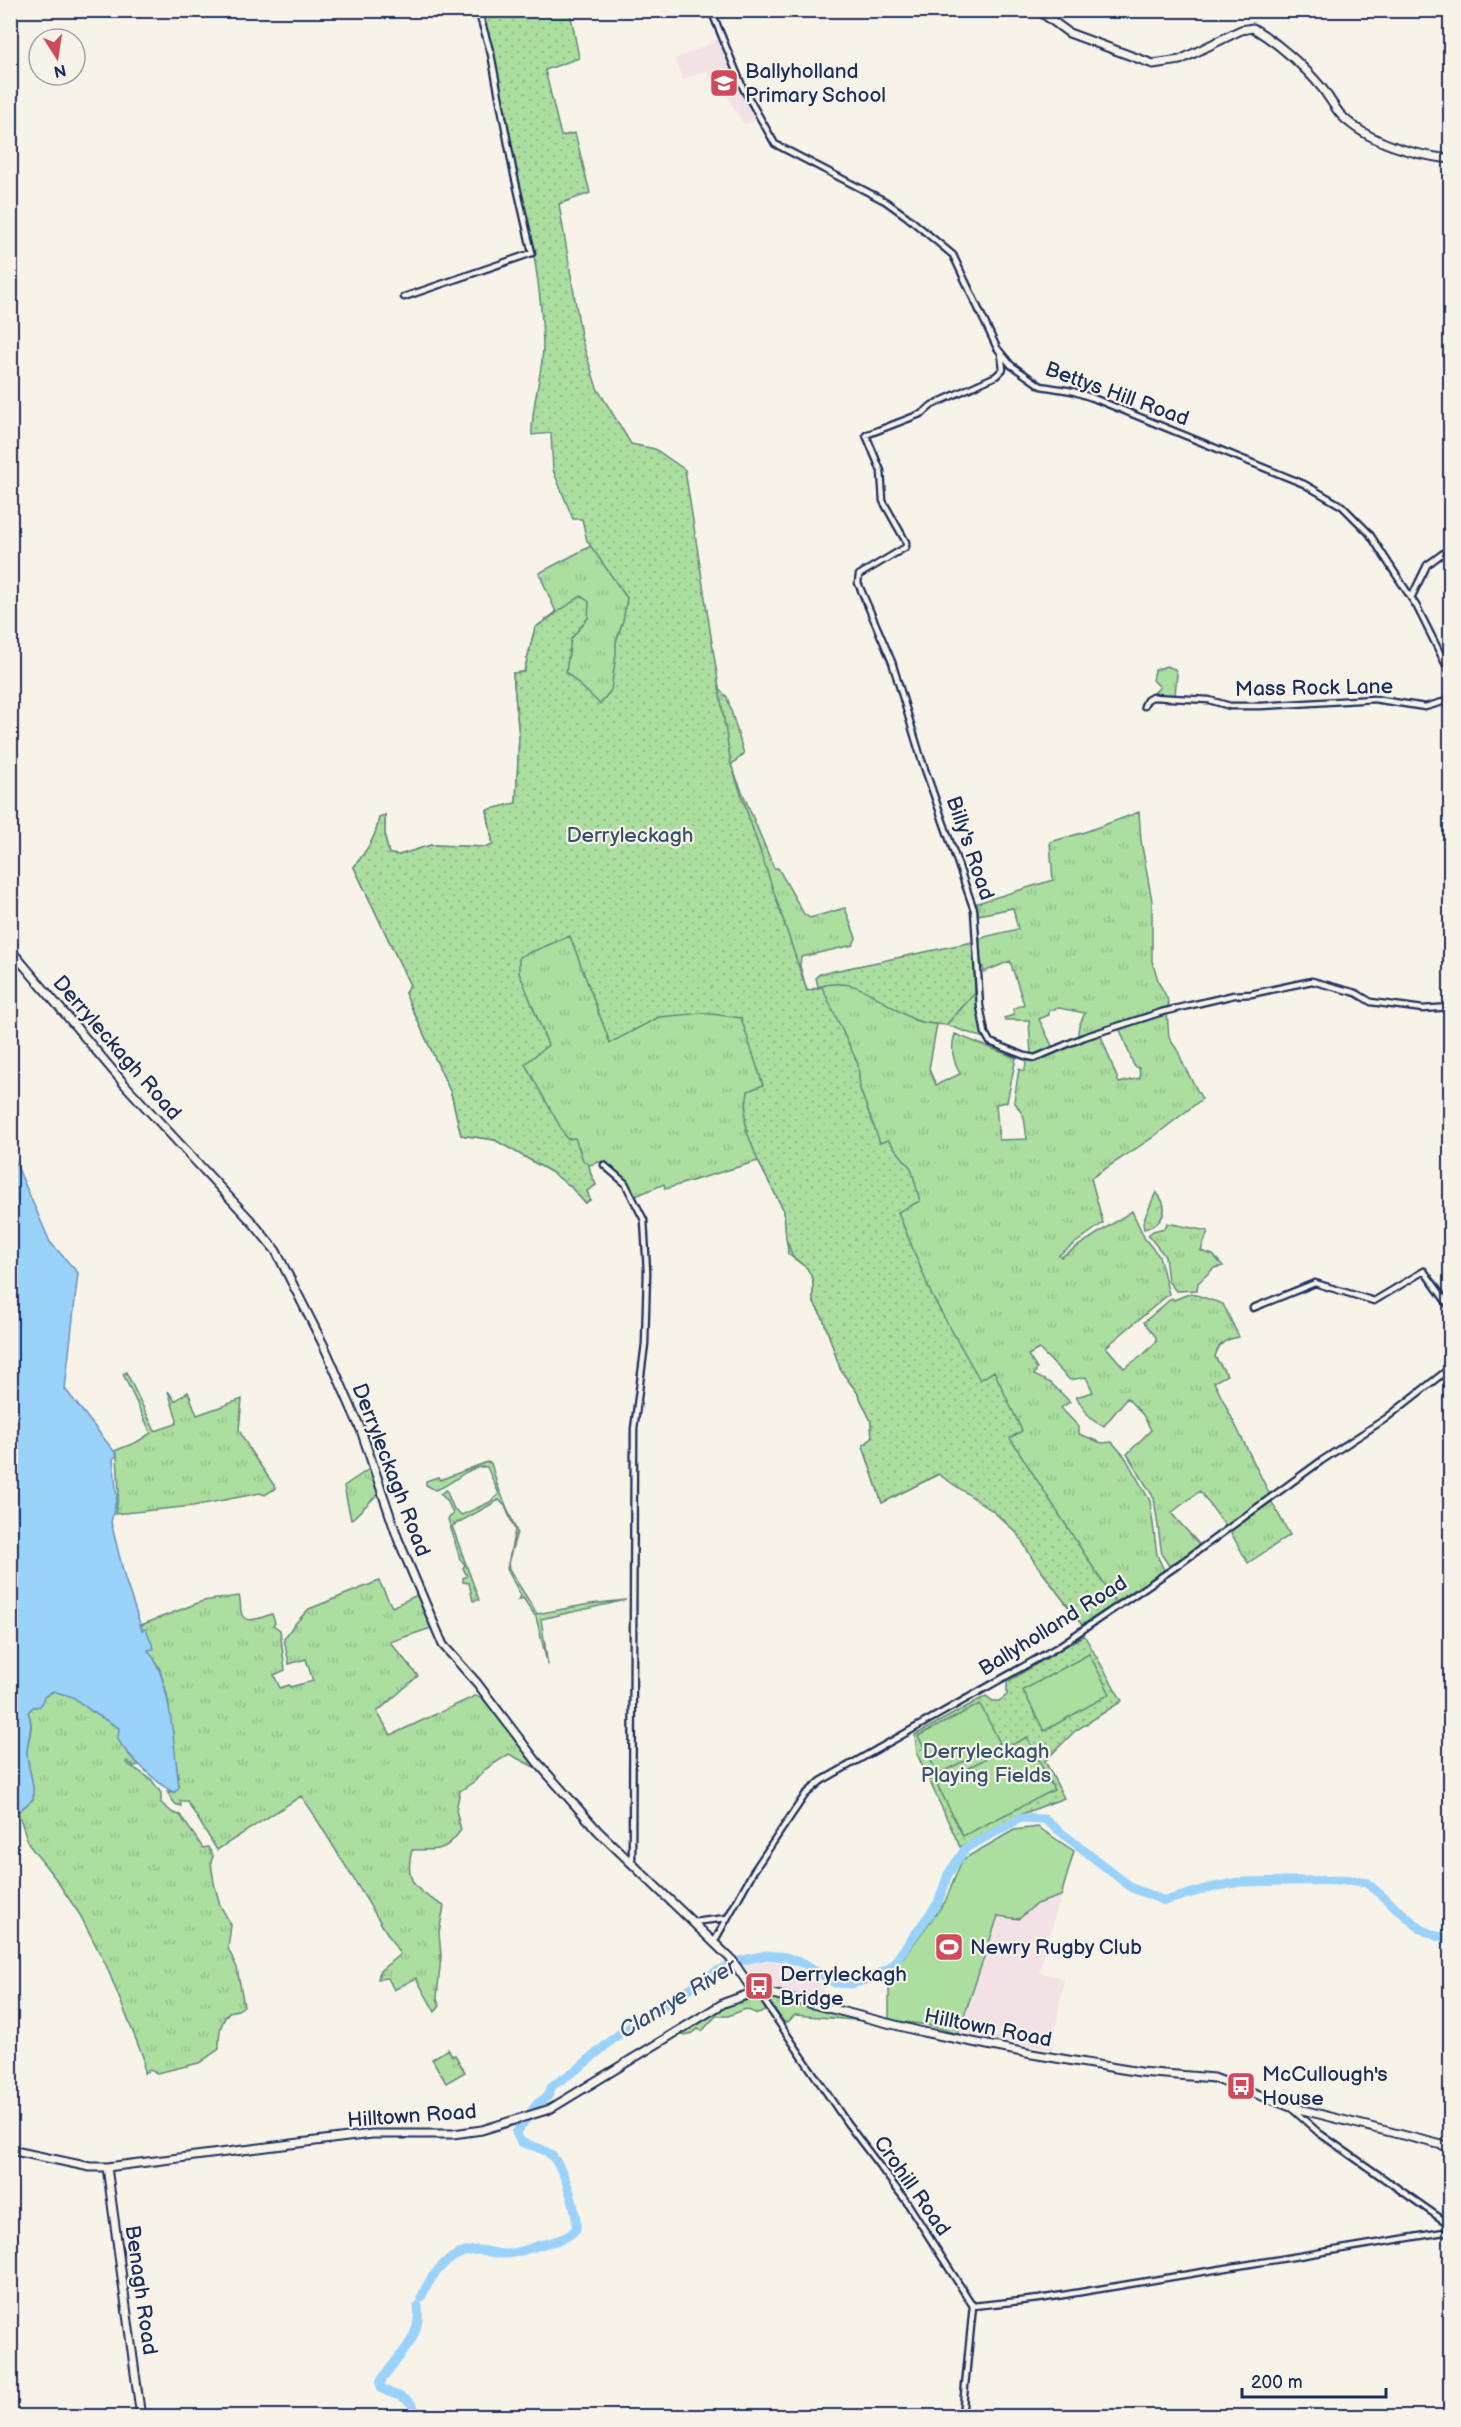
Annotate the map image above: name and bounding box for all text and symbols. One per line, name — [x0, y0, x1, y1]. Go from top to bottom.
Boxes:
north arrow — [27, 27, 87, 87]
place label: Ballyholland Primary School — [745, 59, 886, 108]
text: N — [52, 60, 68, 81]
school or university icon: Ballyholland Primary School — [708, 67, 740, 99]
street label: Bettys Hill Road — [1042, 356, 1192, 432]
street label: Mass Rock Lane — [1235, 674, 1393, 702]
street label: Billy's Road — [941, 793, 999, 903]
park label: Derryleckagh — [567, 823, 693, 848]
street label: Derryleckagh Road — [47, 971, 187, 1125]
street label: Derryleckagh Road — [346, 1380, 436, 1560]
street label: Ballyholland Road — [974, 1570, 1132, 1682]
park label: Derryleckagh Playing Fields — [921, 1739, 1051, 1788]
sports icon: Newry Rugby Club — [933, 1931, 965, 1963]
place label: Newry Rugby Club — [970, 1935, 1142, 1960]
water label: Clanrye River — [614, 1952, 743, 2045]
place label: Derryleckagh Bridge — [780, 1962, 907, 2011]
bus stop icon: Derryleckagh Bridge — [743, 1970, 775, 2002]
street label: Hilltown Road — [922, 2003, 1054, 2053]
place label: McCullough's House — [1262, 2062, 1388, 2111]
bus stop icon: McCullough's House — [1225, 2070, 1257, 2102]
street label: Hilltown Road — [346, 2099, 478, 2133]
street label: Crohill Road — [868, 2131, 956, 2241]
street label: Benagh Road — [120, 2224, 162, 2356]
scale bar — [1242, 2361, 1386, 2399]
text: 200 m — [1251, 2372, 1303, 2393]

